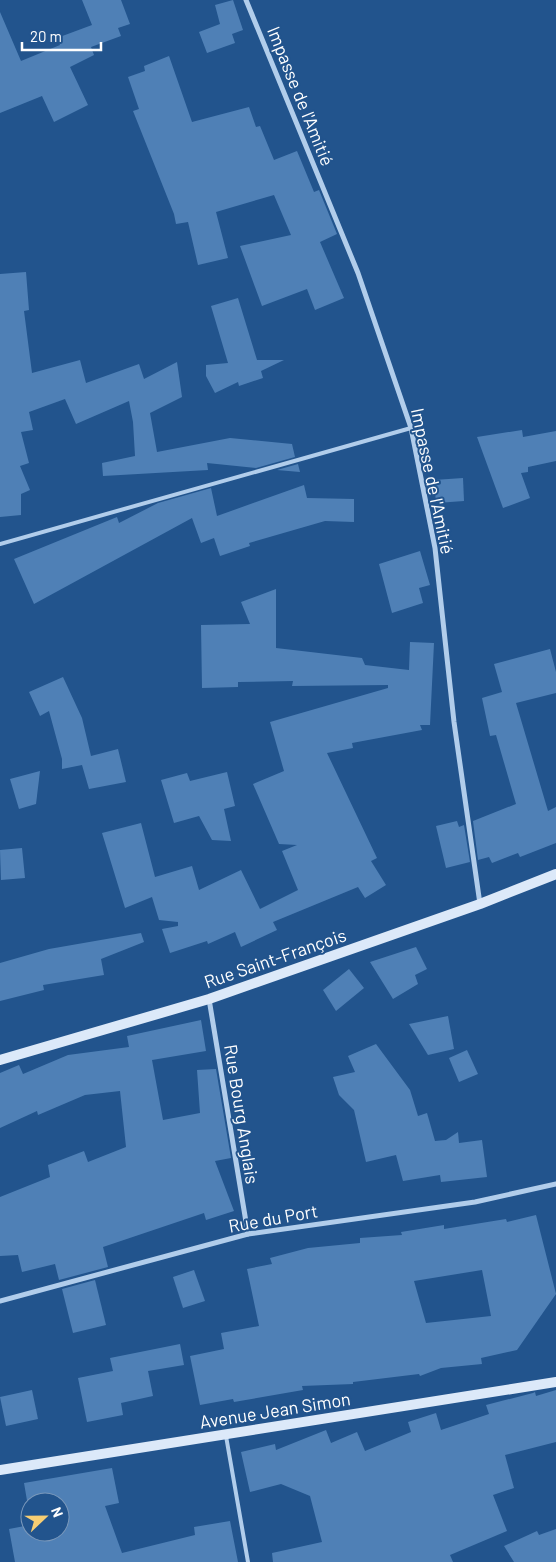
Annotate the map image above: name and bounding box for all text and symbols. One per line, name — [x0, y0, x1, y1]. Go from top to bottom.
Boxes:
scale bar — [22, 20, 101, 52]
street label: Impasse de l'Amitié — [263, 23, 339, 169]
text: 20 m — [30, 27, 62, 45]
street label: Impasse de l'Amitié — [407, 406, 459, 556]
street label: Rue Saint-François — [201, 923, 349, 993]
street label: Rue Bourg Anglais — [220, 1043, 264, 1185]
street label: Rue du Port — [227, 1199, 319, 1237]
street label: Avenue Jean Simon — [198, 1387, 352, 1433]
north arrow — [20, 1492, 70, 1542]
text: N — [48, 1504, 67, 1519]

